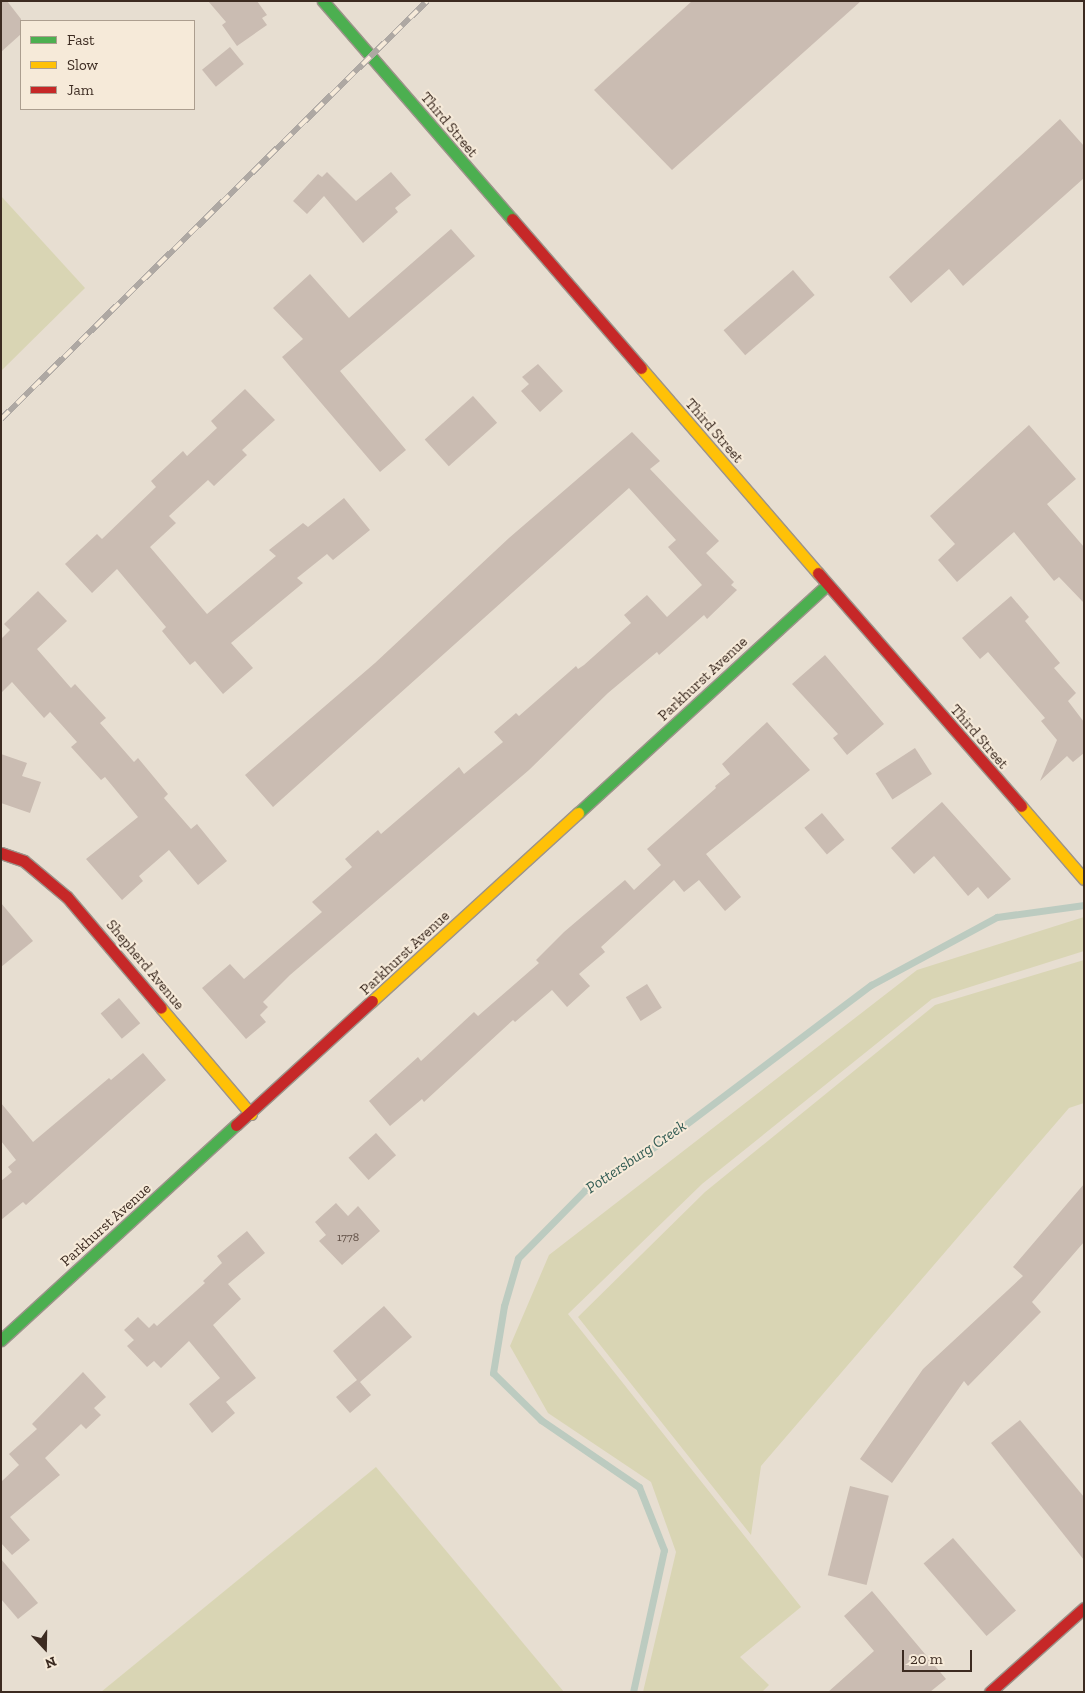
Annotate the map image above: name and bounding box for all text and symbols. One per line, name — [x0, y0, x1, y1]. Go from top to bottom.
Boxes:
legend — [20, 20, 195, 110]
text: Fast — [67, 31, 95, 49]
text: Slow — [67, 56, 98, 74]
text: Jam — [67, 81, 94, 99]
street label: Third Street — [417, 89, 481, 161]
street label: Third Street — [681, 395, 747, 467]
street label: Parkhurst Avenue — [654, 633, 752, 725]
street label: Third Street — [946, 701, 1012, 773]
street label: Parkhurst Avenue — [356, 907, 454, 999]
street label: Shepherd Avenue — [102, 916, 188, 1014]
water label: Pottersburg Creek — [582, 1116, 690, 1198]
street label: Parkhurst Avenue — [57, 1180, 155, 1270]
house number: 1778 — [337, 1231, 359, 1245]
north arrow — [20, 1623, 70, 1673]
scale bar — [905, 1640, 975, 1672]
text: 20 m — [910, 1650, 943, 1668]
text: N — [43, 1653, 59, 1672]

